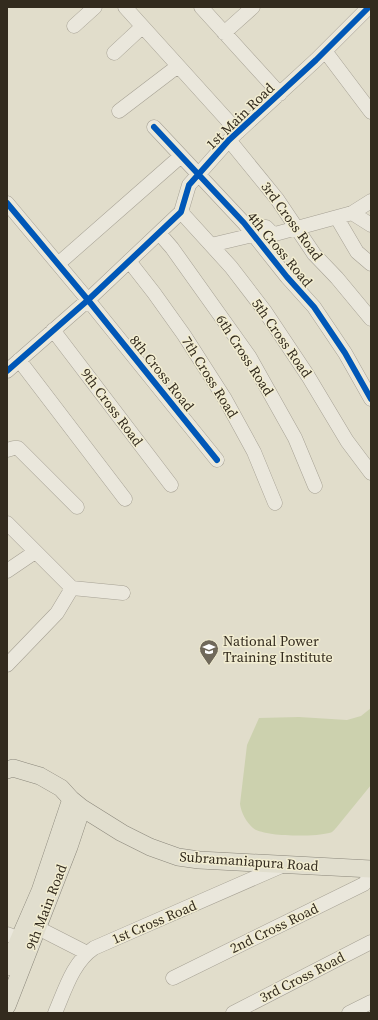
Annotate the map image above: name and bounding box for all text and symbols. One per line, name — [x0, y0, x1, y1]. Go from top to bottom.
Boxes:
street label: 1st Main Road — [201, 78, 279, 154]
street label: 3rd Cross Road — [256, 177, 328, 265]
street label: 4th Cross Road — [243, 207, 317, 291]
street label: 5th Cross Road — [247, 294, 317, 382]
street label: 6th Cross Road — [211, 311, 279, 399]
street label: 8th Cross Road — [125, 331, 199, 415]
street label: 7th Cross Road — [177, 332, 243, 422]
street label: 9th Cross Road — [76, 364, 148, 450]
place label: National Power Training Institute — [223, 631, 333, 667]
school or university icon: National Power Training Institute — [198, 638, 220, 666]
street label: Subramaniapura Road — [179, 846, 319, 876]
street label: 9th Main Road — [20, 861, 72, 953]
street label: 1st Cross Road — [109, 895, 200, 949]
street label: 2nd Cross Road — [226, 898, 322, 958]
street label: 3rd Cross Road — [256, 947, 348, 1007]

